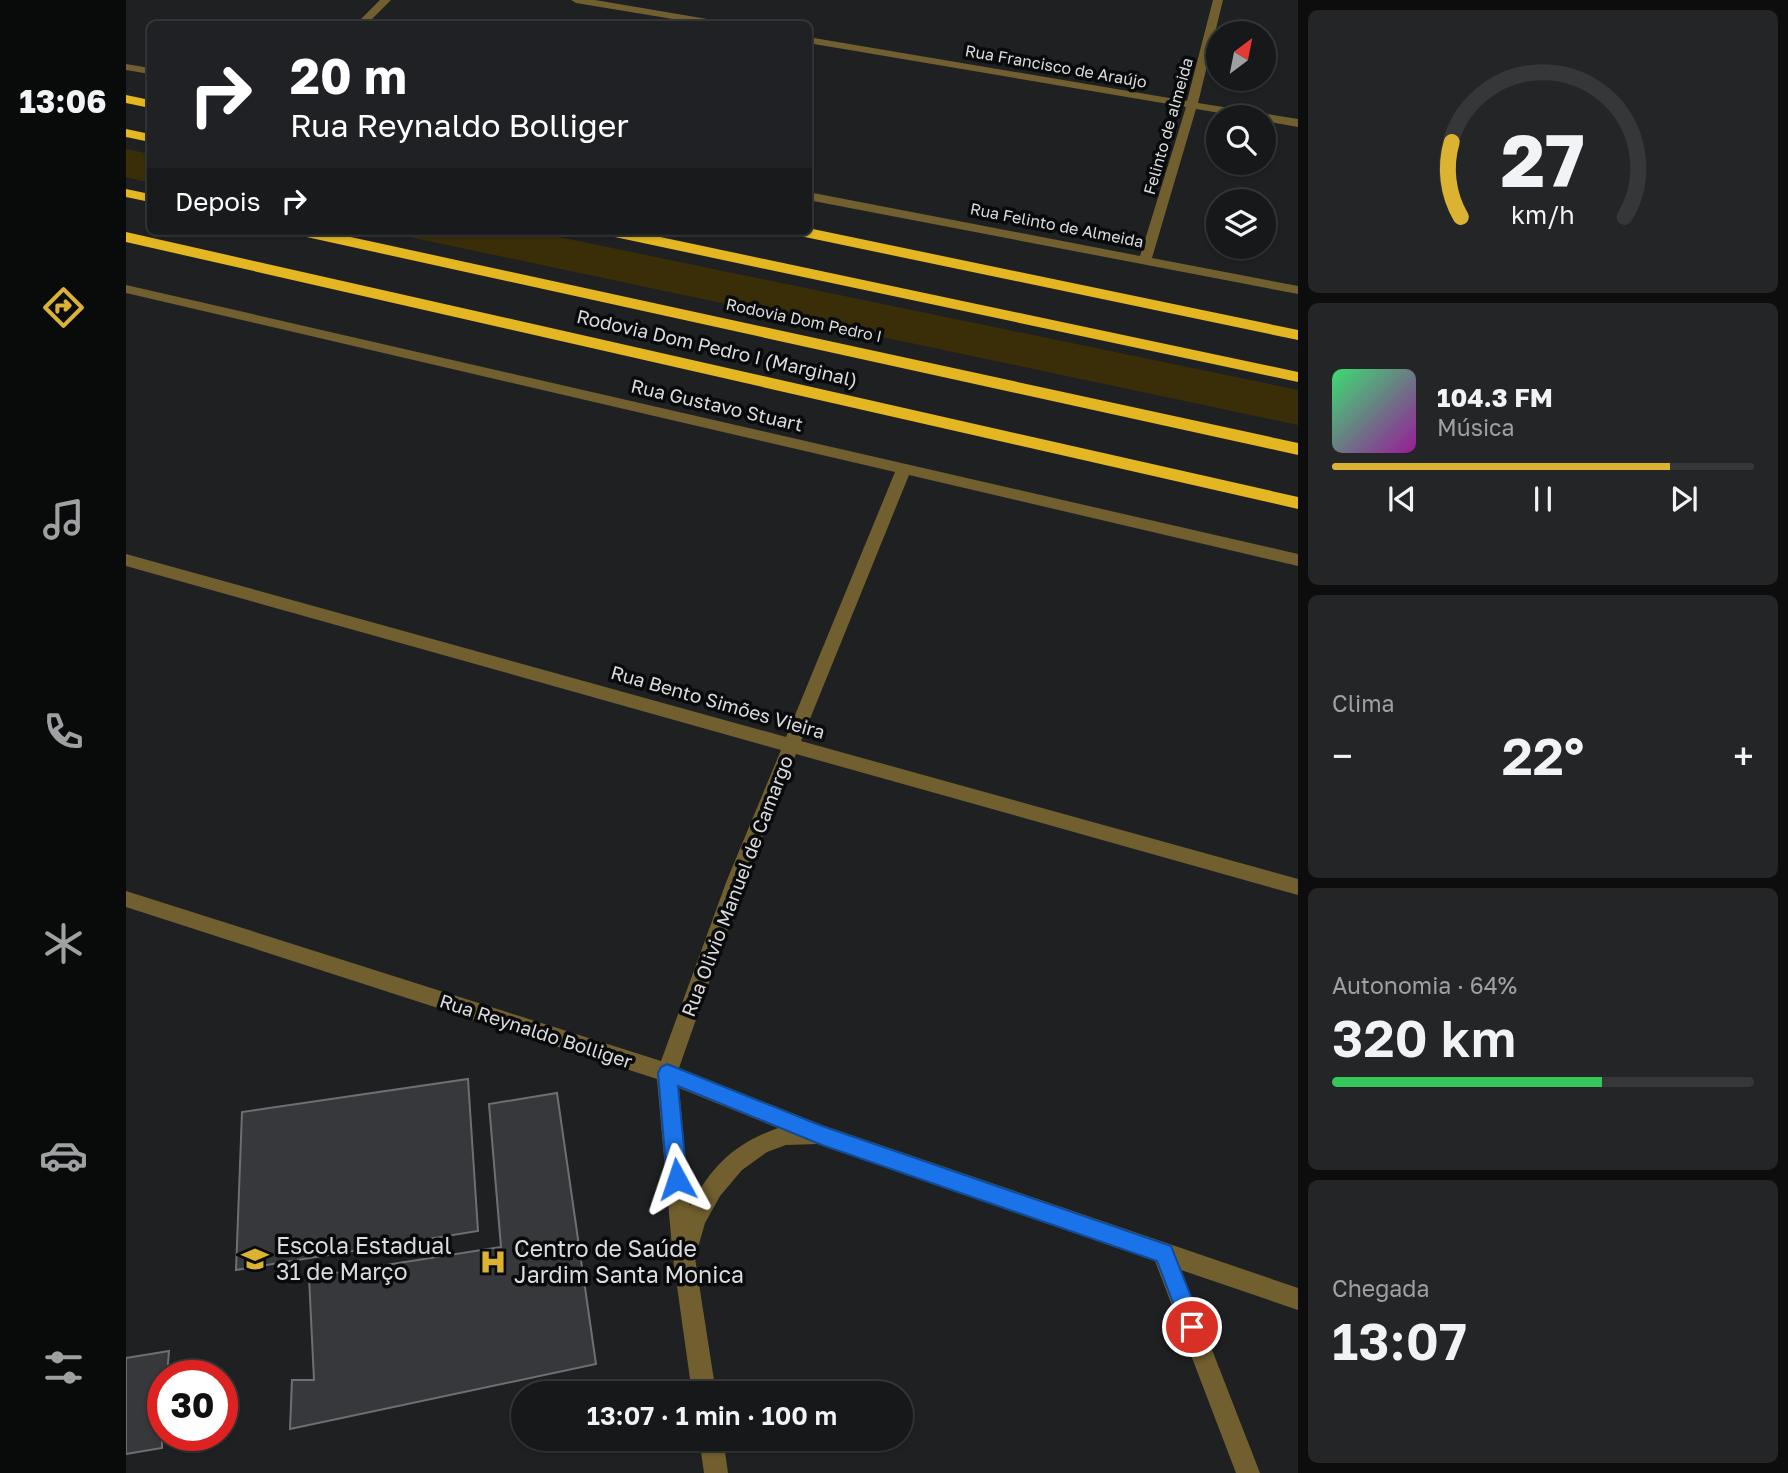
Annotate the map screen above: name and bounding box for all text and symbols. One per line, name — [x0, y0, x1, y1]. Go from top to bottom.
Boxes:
north arrow — [1206, 21, 1276, 91]
map controls — [1206, 21, 1276, 259]
street label: Rua Francisco de Araújo — [964, 40, 1148, 92]
text: 20 m — [290, 46, 407, 105]
icon: right — [175, 49, 266, 140]
street label: Felinto de almeida — [1139, 55, 1197, 197]
text: 13:06 — [19, 82, 107, 120]
button: search — [1206, 105, 1276, 175]
text: Rua Reynaldo Bolliger — [290, 106, 629, 144]
text: 27 — [1501, 117, 1585, 204]
icon: right — [275, 182, 313, 220]
text: Depois — [175, 186, 261, 217]
button: layers — [1206, 189, 1276, 259]
street label: Rua Felinto de Almeida — [969, 198, 1145, 252]
text: km/h — [1511, 199, 1575, 230]
icon: directions — [39, 283, 88, 332]
street label: Rodovia Dom Pedro I — [724, 294, 884, 346]
street label: Rodovia Dom Pedro I (Marginal) — [575, 304, 860, 391]
street label: Rua Gustavo Stuart — [629, 374, 805, 435]
text: 104.3 FM — [1437, 382, 1553, 413]
text: Música — [1437, 413, 1515, 441]
icon: previous — [1383, 480, 1421, 518]
icon: pause — [1524, 480, 1562, 518]
icon: next — [1665, 480, 1703, 518]
icon: music — [39, 495, 88, 544]
street label: Rua Bento Simões Vieira — [608, 660, 828, 743]
text: Clima — [1332, 689, 1395, 717]
icon: phone — [39, 707, 88, 756]
text: 22° — [1502, 724, 1584, 786]
text: − — [1332, 733, 1353, 778]
text: + — [1733, 733, 1754, 778]
street label: Rua Olivio Manuel de Camargo — [676, 752, 797, 1020]
icon: climate — [39, 919, 88, 968]
text: Autonomia · 64% — [1332, 971, 1517, 999]
street label: Rua Reynaldo Bolliger — [437, 989, 636, 1073]
text: 320 km — [1332, 1006, 1516, 1068]
icon: car — [39, 1131, 88, 1180]
position arrow — [640, 1142, 714, 1216]
place label: Escola Estadual 31 de Março — [276, 1231, 452, 1285]
place label: Centro de Saúde Jardim Santa Monica — [514, 1234, 744, 1288]
school or university icon: Escola Estadual 31 de Março — [240, 1244, 270, 1274]
hospital icon: Centro de Saúde Jardim Santa Monica — [478, 1247, 508, 1277]
text: Chegada — [1332, 1274, 1429, 1302]
pin — [1162, 1297, 1222, 1357]
icon: arrive — [1173, 1308, 1211, 1346]
text: 13:07 — [1332, 1309, 1467, 1371]
icon: filters — [39, 1343, 88, 1392]
speed limit sign: 30 — [147, 1360, 238, 1451]
text: 13:07 · 1 min · 100 m — [587, 1400, 837, 1431]

